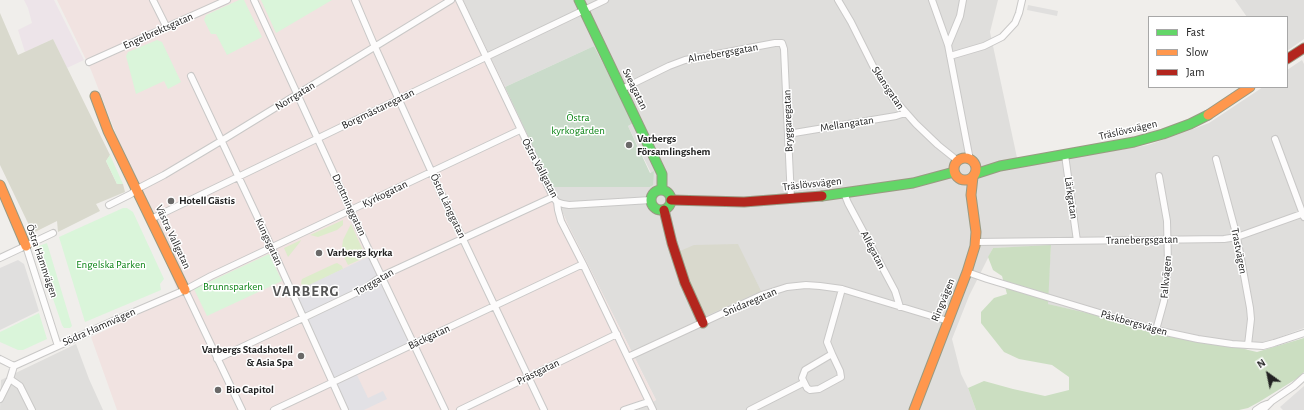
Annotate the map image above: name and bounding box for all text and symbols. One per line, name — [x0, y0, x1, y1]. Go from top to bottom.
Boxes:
street label: Engelbrektsgatan — [121, 10, 195, 52]
legend — [1148, 16, 1288, 88]
text: Fast — [1186, 26, 1205, 38]
street label: Almebergsgatan — [687, 40, 759, 66]
text: Slow — [1186, 46, 1208, 58]
street label: Skansgatan — [869, 64, 907, 112]
street label: Sveagatan — [619, 66, 651, 112]
text: Jam — [1186, 66, 1205, 78]
street label: Norrgatan — [273, 79, 317, 113]
street label: Borgmästaregatan — [339, 86, 417, 132]
street label: Bryggaregatan — [780, 90, 796, 152]
park label: Östra kyrkogården — [551, 111, 605, 137]
street label: Mellangatan — [819, 113, 875, 135]
street label: Träslövsvägen — [1097, 117, 1159, 143]
place label: Varbergs Församlingshem — [637, 132, 710, 158]
street label: Östra Vallgatan — [519, 136, 561, 200]
marker: Varbergs Församlingshem — [624, 140, 634, 150]
street label: Drottninggatan — [329, 172, 369, 238]
street label: Östra Långgatan — [427, 172, 469, 240]
street label: Träslövsvägen — [782, 174, 842, 194]
street label: Lärkgatan — [1062, 176, 1080, 220]
street label: Kyrkogatan — [360, 177, 410, 211]
place label: Hotell Gästis — [179, 194, 235, 208]
marker: Hotell Gästis — [166, 196, 176, 206]
street label: Västra Vallgatan — [152, 203, 194, 271]
street label: Kungsgatan — [252, 216, 286, 268]
street label: Östra Hamnvägen — [23, 222, 61, 300]
street label: Trastvägen — [1228, 227, 1250, 275]
street label: Allégatan — [858, 229, 888, 271]
street label: Tranebergsgatan — [1106, 233, 1178, 247]
place label: Varbergs kyrka — [327, 246, 393, 260]
marker: Varbergs kyrka — [314, 248, 324, 258]
street label: Falkvägen — [1158, 255, 1174, 299]
park label: Engelska Parken — [76, 258, 146, 272]
street label: Torggatan — [352, 265, 396, 299]
street label: Ringvägen — [928, 276, 958, 324]
park label: Brunnsparken — [203, 280, 263, 294]
district label: VARBERG — [272, 282, 340, 300]
street label: Snidaregatan — [721, 285, 779, 319]
street label: Södra Hamnvägen — [60, 305, 138, 349]
street label: Påskbergsvägen — [1099, 307, 1169, 339]
street label: Bäckgatan — [406, 322, 452, 352]
place label: Varbergs Stadshotell & Asia Spa — [202, 343, 293, 369]
marker: Varbergs Stadshotell & Asia Spa — [296, 351, 306, 361]
north arrow — [1248, 354, 1288, 394]
street label: Prästgatan — [514, 356, 562, 388]
text: N — [1255, 357, 1267, 370]
place label: Bio Capitol — [226, 383, 274, 397]
marker: Bio Capitol — [213, 385, 223, 395]

